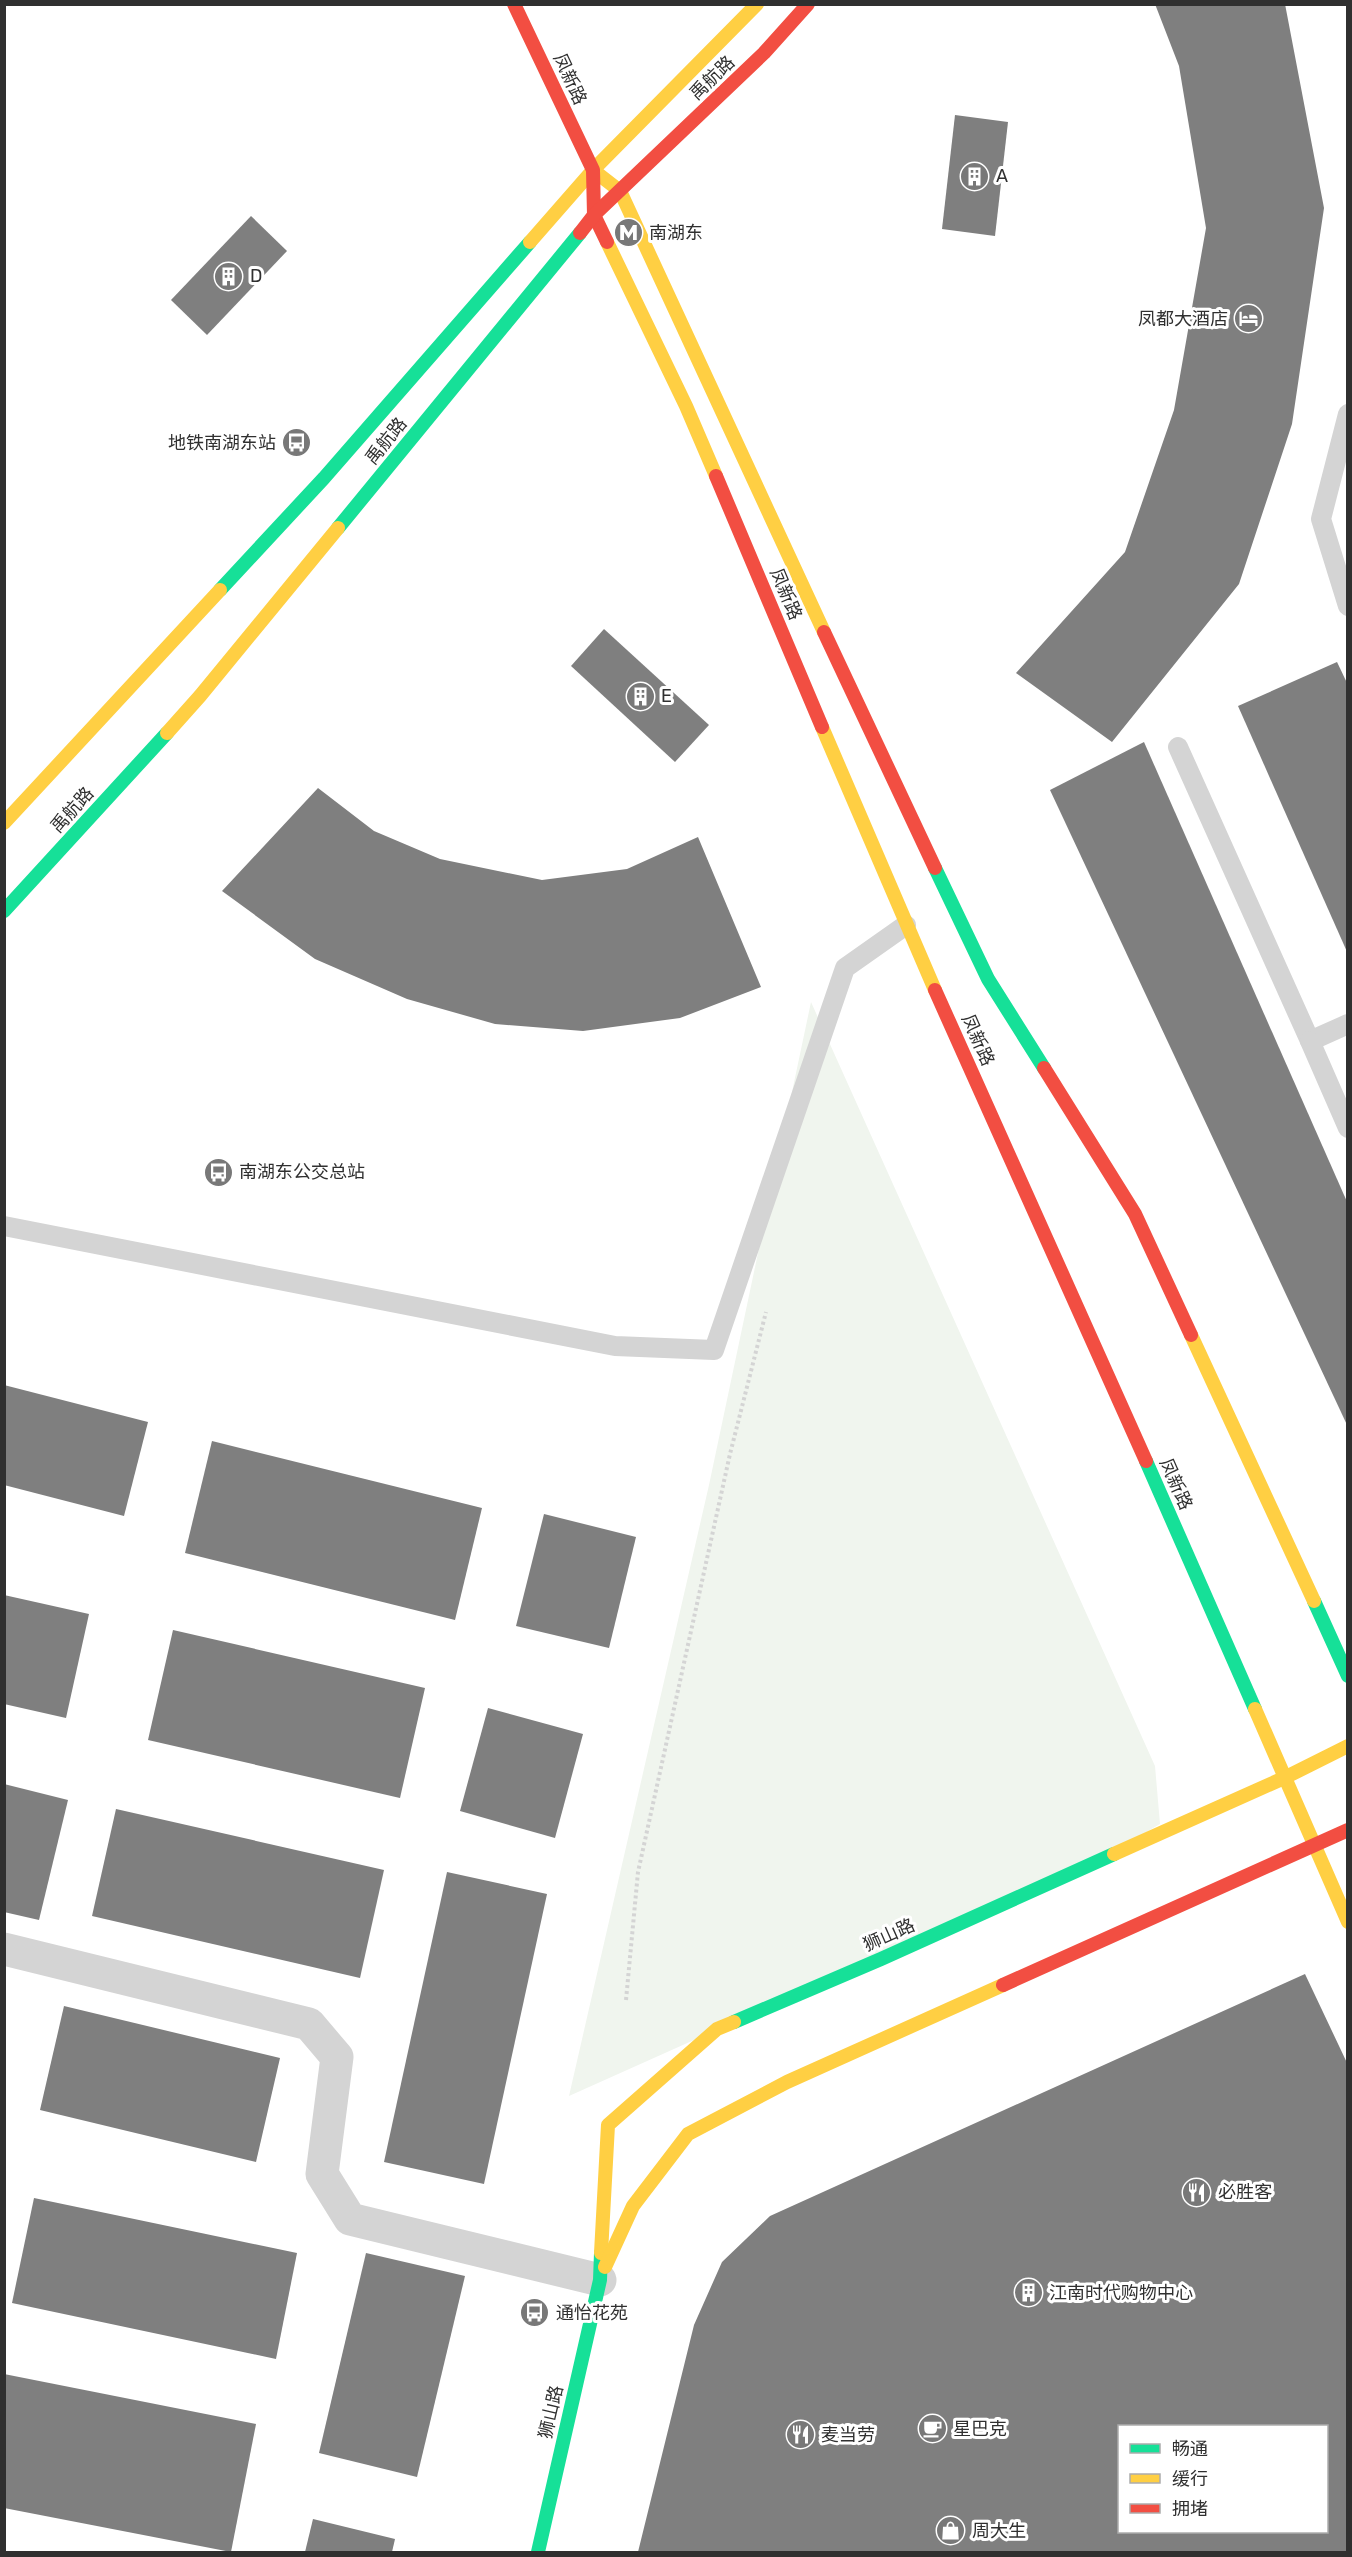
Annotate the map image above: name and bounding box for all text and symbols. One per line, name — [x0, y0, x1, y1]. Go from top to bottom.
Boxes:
street label: 凤新路 — [549, 50, 591, 108]
street label: 禹航路 — [685, 51, 739, 105]
building icon: A — [959, 160, 991, 192]
place label: A — [996, 165, 1008, 187]
metro station icon: 南湖东 — [612, 217, 644, 249]
place label: 南湖东 — [649, 222, 703, 244]
building icon: D — [213, 260, 245, 292]
place label: D — [250, 265, 262, 287]
hotel icon: 凤都大酒店 — [1233, 303, 1265, 335]
place label: 凤都大酒店 — [1138, 308, 1228, 330]
street label: 禹航路 — [360, 413, 412, 469]
bus stop icon: 地铁南湖东站 — [281, 427, 313, 459]
place label: 地铁南湖东站 — [168, 432, 276, 454]
street label: 凤新路 — [765, 565, 807, 623]
building icon: E — [624, 680, 656, 712]
place label: E — [661, 685, 672, 707]
street label: 禹航路 — [46, 783, 98, 837]
street label: 凤新路 — [957, 1011, 999, 1069]
bus stop icon: 南湖东公交总站 — [202, 1156, 234, 1188]
place label: 南湖东公交总站 — [239, 1161, 365, 1183]
street label: 凤新路 — [1155, 1455, 1197, 1513]
street label: 狮山路 — [860, 1914, 918, 1956]
restaurant icon: 必胜客 — [1181, 2176, 1213, 2208]
place label: 必胜客 — [1218, 2181, 1272, 2203]
building icon: 江南时代购物中心 — [1012, 2277, 1044, 2309]
place label: 江南时代购物中心 — [1049, 2282, 1193, 2304]
bus stop icon: 通怡花苑 — [519, 2297, 551, 2329]
place label: 通怡花苑 — [556, 2302, 628, 2324]
street label: 狮山路 — [534, 2383, 568, 2441]
cafe icon: 星巴克 — [916, 2413, 948, 2445]
place label: 星巴克 — [953, 2418, 1007, 2440]
restaurant icon: 麦当劳 — [784, 2419, 816, 2451]
place label: 麦当劳 — [821, 2424, 875, 2446]
legend — [1118, 2425, 1328, 2533]
text: 畅通 — [1172, 2438, 1208, 2460]
text: 缓行 — [1172, 2468, 1208, 2490]
text: 拥堵 — [1172, 2498, 1208, 2520]
shop icon: 周大生 — [935, 2515, 967, 2547]
place label: 周大生 — [972, 2520, 1026, 2542]

